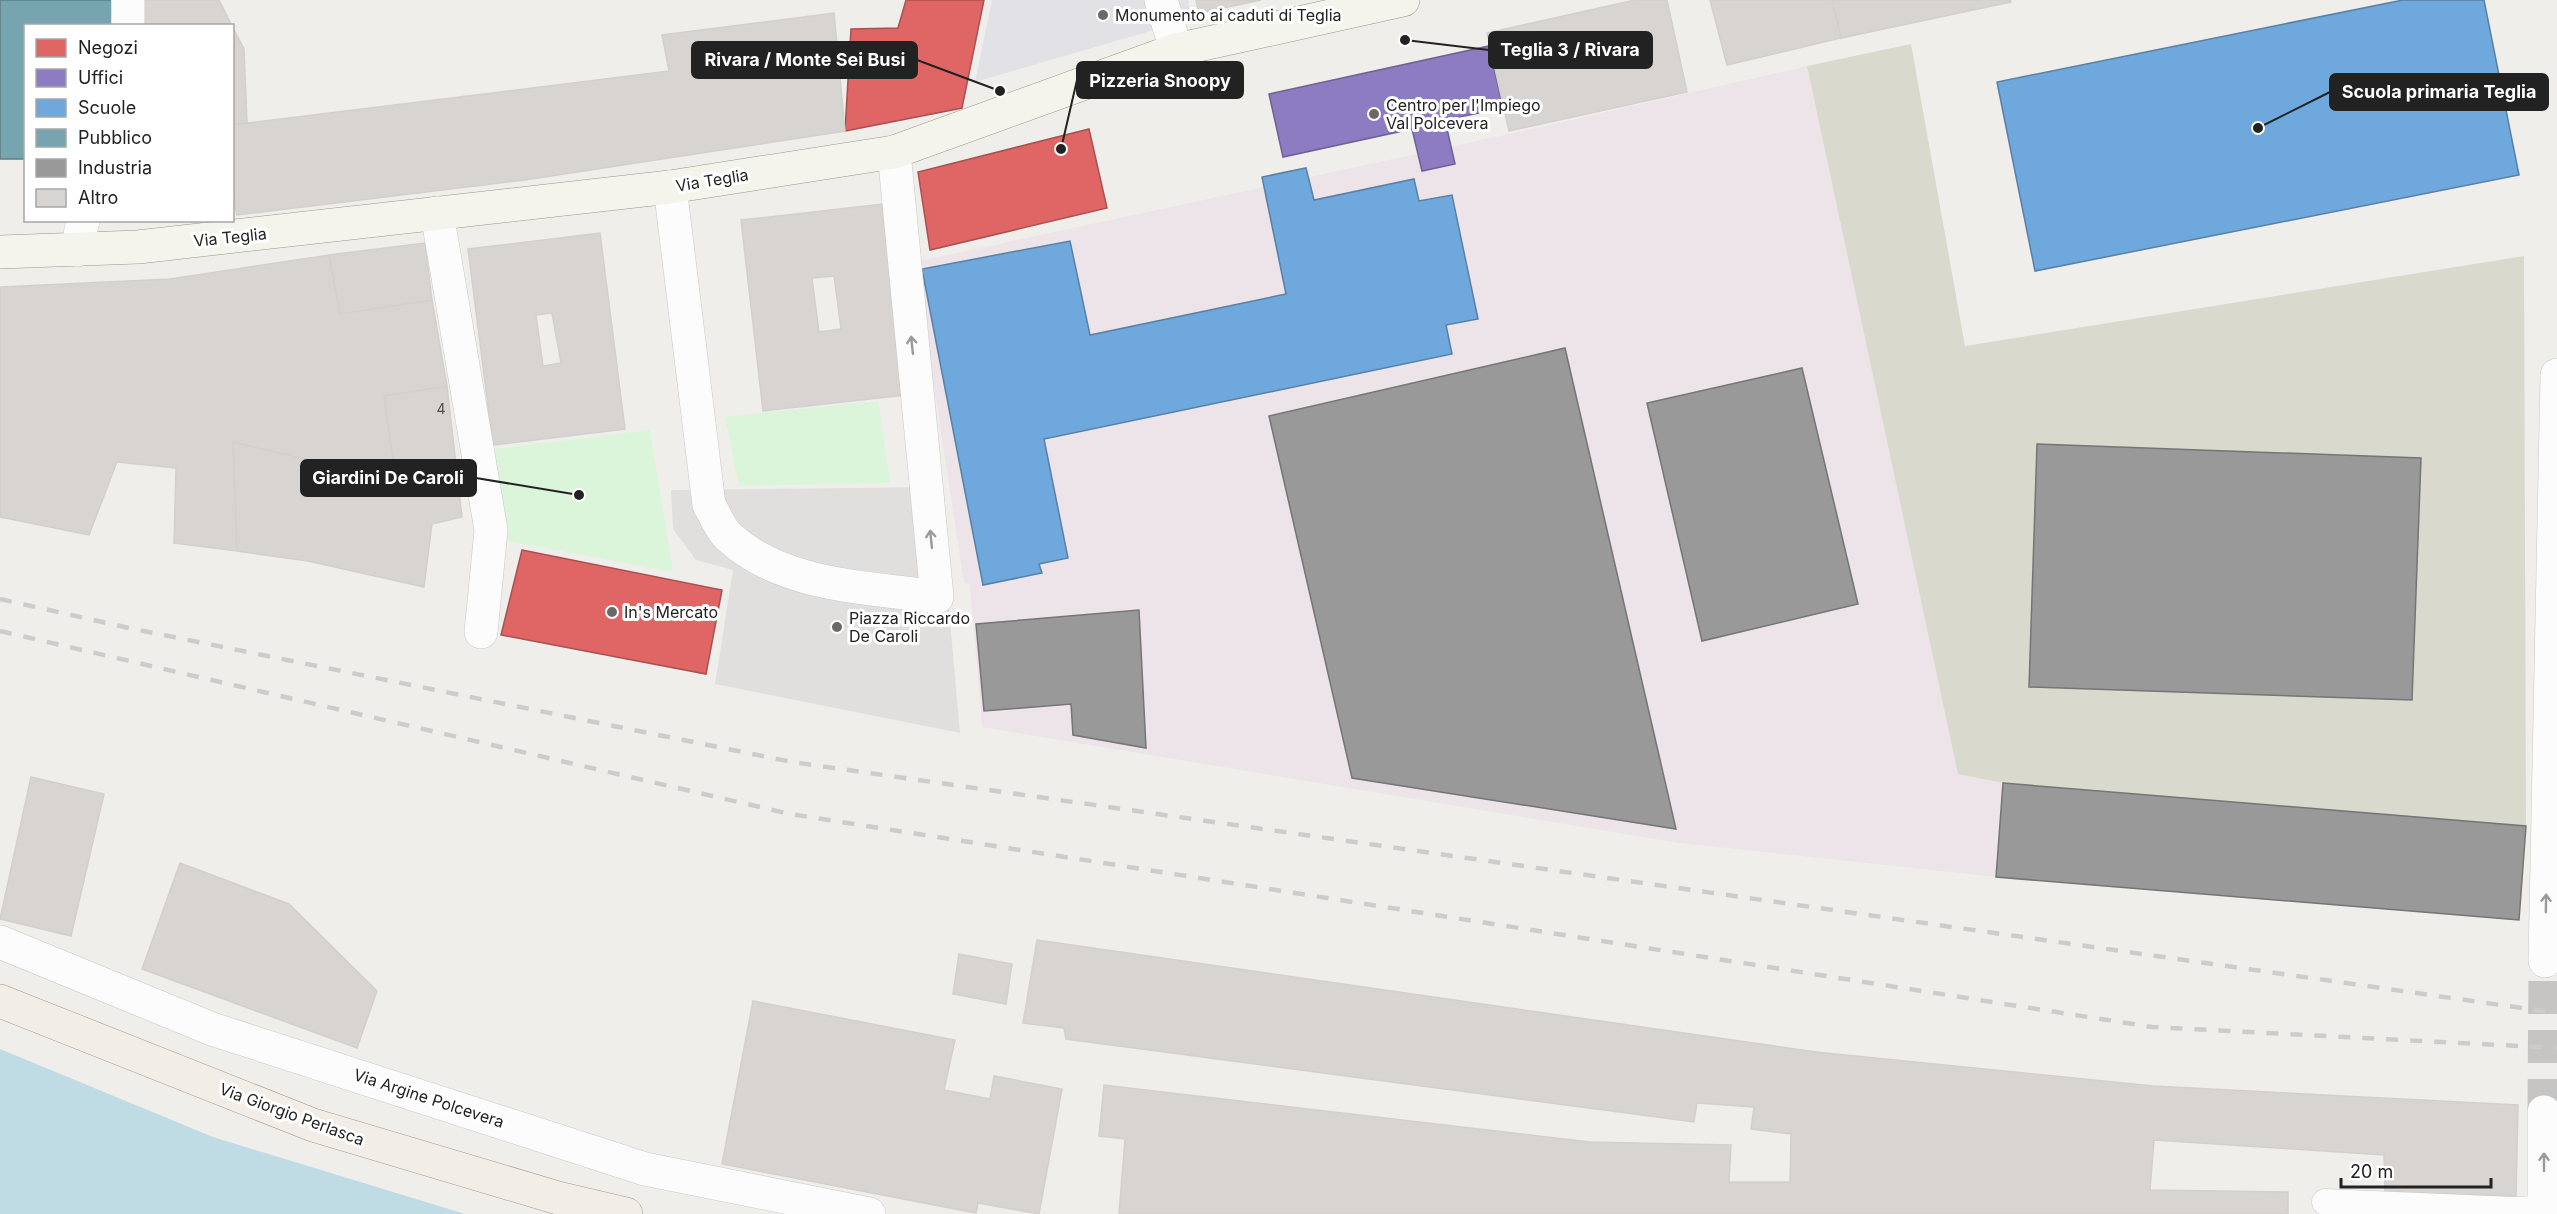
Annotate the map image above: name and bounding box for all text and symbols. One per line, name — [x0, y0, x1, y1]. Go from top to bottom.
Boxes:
place label: Monumento ai caduti di Teglia — [1115, 5, 1342, 25]
marker: Monumento ai caduti di Teglia — [1096, 8, 1110, 22]
legend — [24, 24, 234, 222]
callout: Teglia 3 / Rivara — [1489, 32, 1652, 68]
text: Negozi — [78, 37, 138, 58]
text: Teglia 3 / Rivara — [1500, 39, 1640, 60]
callout: Rivara / Monte Sei Busi — [692, 42, 917, 78]
text: Rivara / Monte Sei Busi — [705, 49, 905, 70]
callout: Pizzeria Snoopy — [1077, 62, 1243, 98]
text: Uffici — [78, 67, 123, 88]
text: Pizzeria Snoopy — [1089, 70, 1231, 91]
callout: Scuola primaria Teglia — [2330, 74, 2548, 110]
text: Scuola primaria Teglia — [2342, 81, 2536, 102]
place label: Centro per l'Impiego Val Polcevera — [1386, 95, 1541, 133]
text: Scuole — [78, 97, 136, 118]
marker: Centro per l'Impiego Val Polcevera — [1367, 107, 1381, 121]
text: Pubblico — [78, 127, 152, 148]
text: Industria — [78, 157, 152, 178]
street label: Via Teglia — [674, 164, 750, 196]
text: Altro — [78, 187, 118, 208]
street label: Via Teglia — [192, 223, 268, 251]
one-way arrow — [906, 335, 917, 355]
house number: 4 — [436, 400, 446, 417]
callout: Giardini De Caroli — [301, 460, 476, 496]
text: Giardini De Caroli — [312, 467, 464, 488]
one-way arrow — [925, 529, 936, 549]
place label: In's Mercato — [624, 602, 718, 622]
marker: In's Mercato — [605, 605, 619, 619]
place label: Piazza Riccardo De Caroli — [849, 608, 970, 646]
marker: Piazza Riccardo De Caroli — [830, 620, 844, 634]
one-way arrow — [2540, 893, 2552, 913]
street label: Via Argine Polcevera — [351, 1064, 507, 1132]
street label: Via Giorgio Perlasca — [217, 1078, 367, 1150]
scale bar — [2341, 1151, 2491, 1189]
one-way arrow — [2538, 1152, 2550, 1172]
text: 20 m — [2350, 1161, 2393, 1182]

